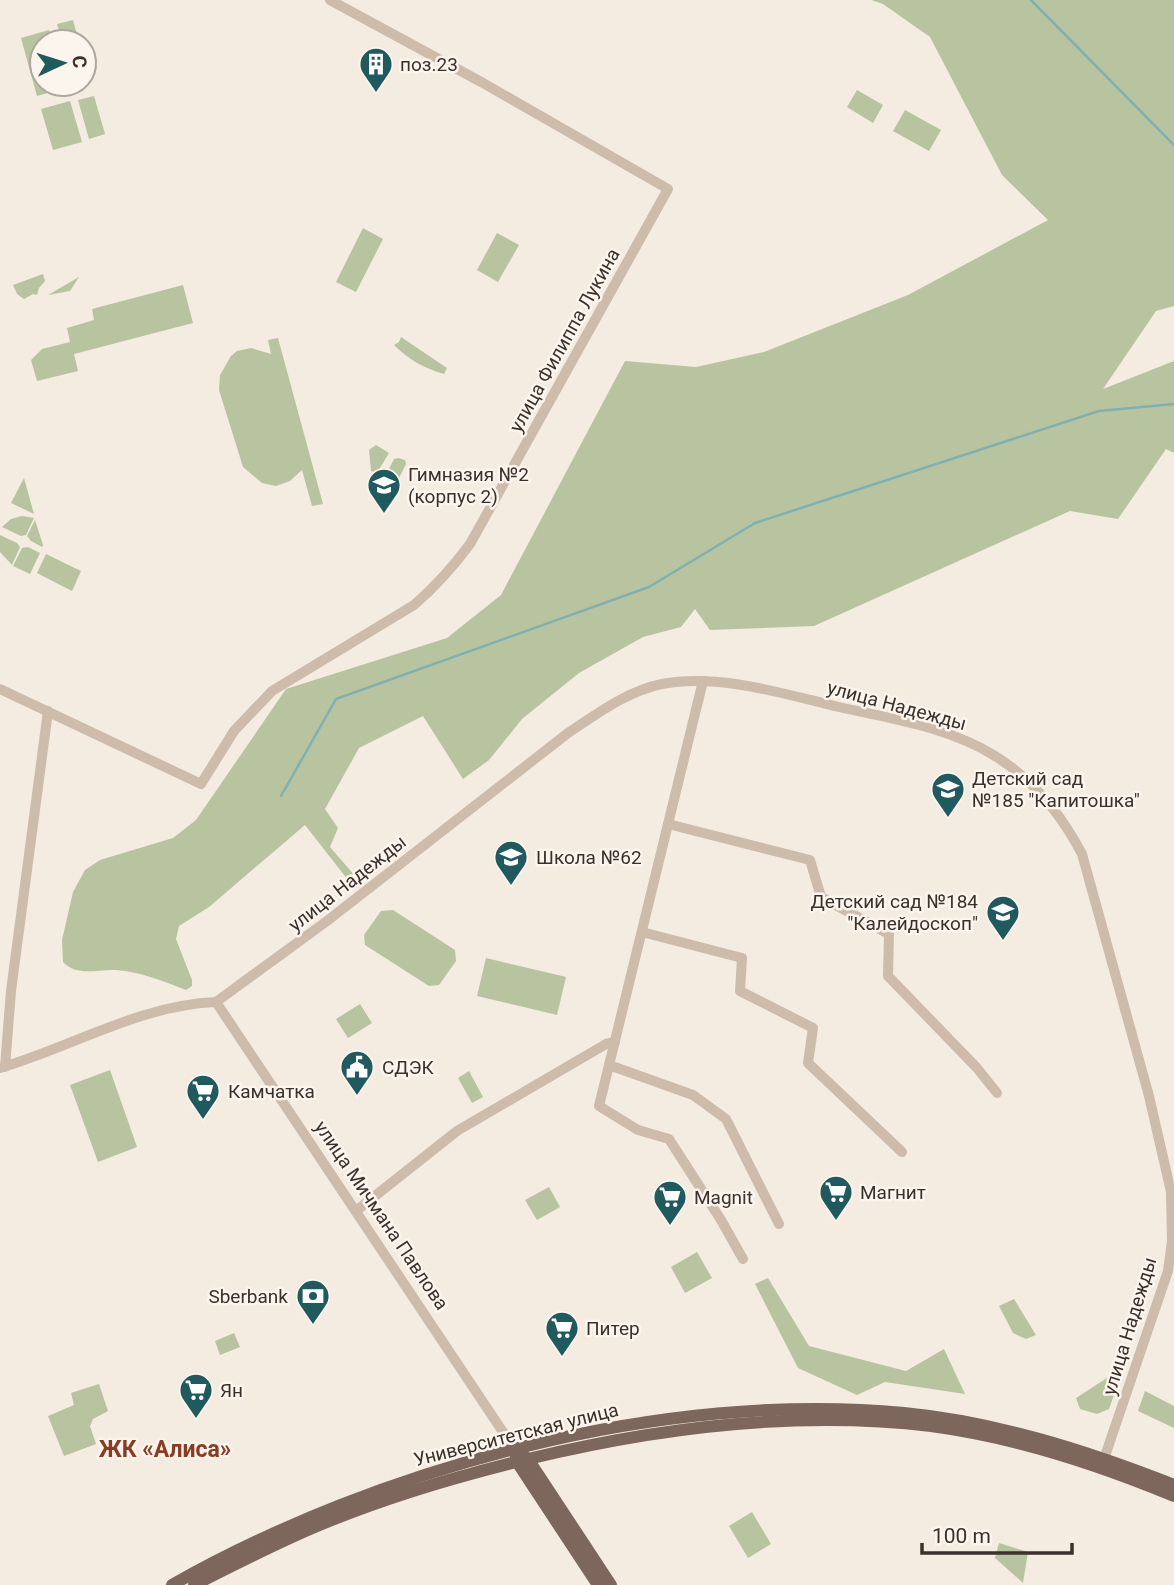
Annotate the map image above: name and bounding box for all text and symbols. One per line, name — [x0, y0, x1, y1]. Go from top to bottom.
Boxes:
north arrow — [28, 28, 98, 98]
building icon: поз.23 — [357, 45, 395, 94]
place label: поз.23 — [400, 53, 458, 76]
text: С — [68, 55, 91, 69]
street label: улица Филиппа Лукина — [504, 244, 625, 436]
place label: Гимназия №2 (корпус 2) — [408, 463, 529, 508]
school or university icon: Гимназия №2 (корпус 2) — [365, 466, 403, 515]
street label: улица Надежды — [825, 676, 969, 735]
place label: Детский сад №185 "Капитошка" — [972, 767, 1140, 812]
school or university icon: Детский сад №185 "Капитошка" — [929, 770, 967, 819]
street label: улица Надежды — [284, 830, 411, 936]
school or university icon: Школа №62 — [492, 838, 530, 887]
place label: Школа №62 — [536, 846, 642, 869]
place label: Детский сад №184 "Калейдоскоп" — [810, 890, 978, 935]
school or university icon: Детский сад №184 "Калейдоскоп" — [984, 893, 1022, 942]
public building icon: СДЭК — [338, 1048, 376, 1097]
place label: СДЭК — [382, 1056, 434, 1079]
supermarket icon: Камчатка — [184, 1072, 222, 1121]
place label: Камчатка — [228, 1080, 315, 1103]
street label: улица Мичмана Павлова — [310, 1116, 453, 1314]
supermarket icon: Магнит — [817, 1173, 855, 1222]
supermarket icon: Magnit — [651, 1178, 689, 1227]
place label: Магнит — [860, 1181, 926, 1204]
place label: Magnit — [694, 1186, 753, 1209]
street label: улица Надежды — [1098, 1254, 1161, 1398]
bank icon: Sberbank — [294, 1277, 332, 1326]
place label: Sberbank — [208, 1285, 288, 1308]
supermarket icon: Питер — [543, 1309, 581, 1358]
place label: Питер — [586, 1317, 640, 1340]
supermarket icon: Ян — [177, 1371, 215, 1420]
place label: Ян — [220, 1379, 243, 1402]
street label: Университетская улица — [411, 1398, 621, 1471]
district label: ЖК «Алиса» — [99, 1436, 231, 1463]
scale bar — [922, 1512, 1072, 1556]
text: 100 m — [932, 1524, 991, 1548]

